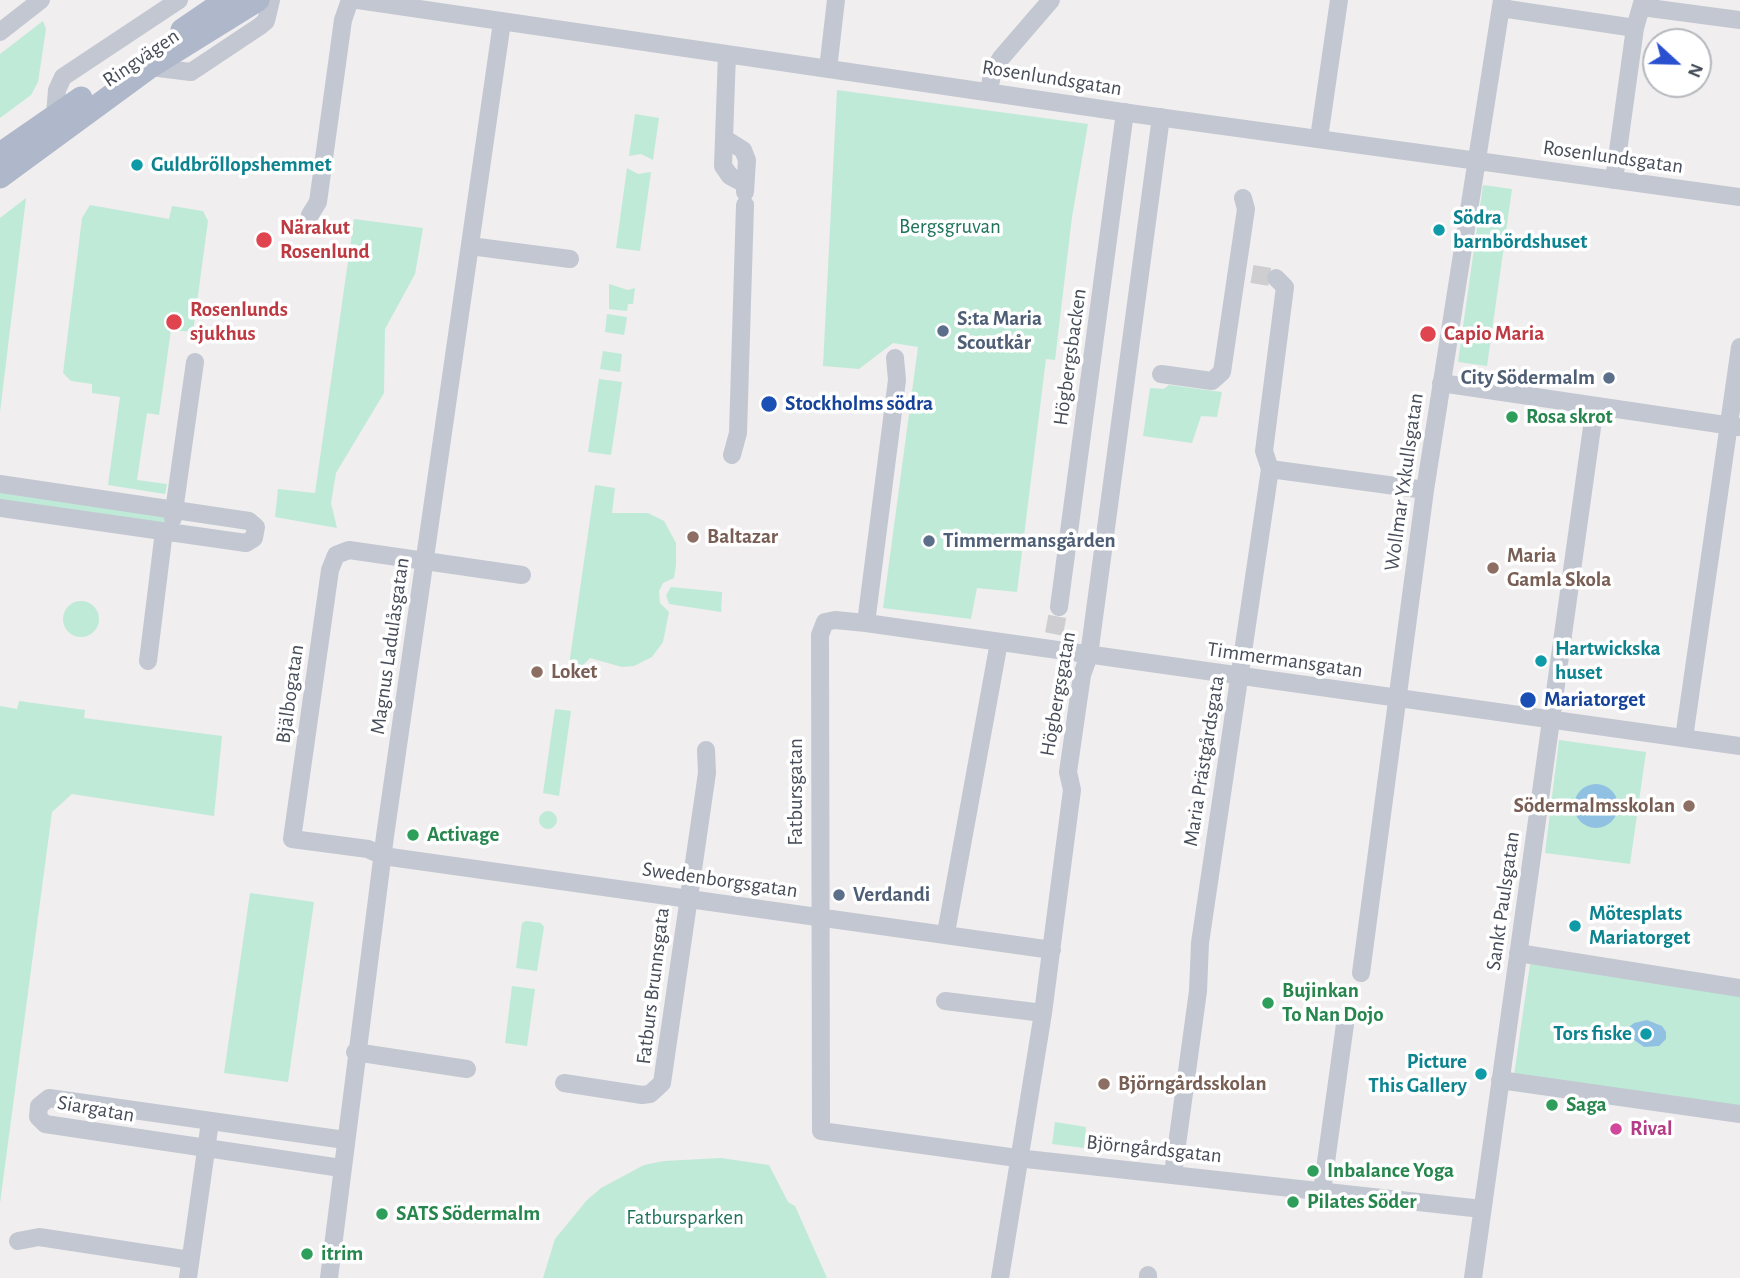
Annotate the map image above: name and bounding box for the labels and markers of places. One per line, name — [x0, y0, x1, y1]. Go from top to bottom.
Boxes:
place label: Guldbröllopshemmet — [151, 152, 332, 178]
marker: Guldbröllopshemmet — [129, 157, 145, 173]
place label: Södra barnbördshuset — [1453, 205, 1587, 255]
place label: Närakut Rosenlund — [280, 215, 370, 265]
marker: Södra barnbördshuset — [1431, 222, 1447, 238]
marker: Närakut Rosenlund — [254, 230, 274, 250]
place label: Rosenlunds sjukhus — [190, 297, 288, 347]
place label: S:ta Maria Scoutkår — [957, 306, 1042, 356]
marker: Rosenlunds sjukhus — [164, 312, 184, 332]
place label: Capio Maria — [1444, 321, 1544, 347]
marker: S:ta Maria Scoutkår — [935, 323, 951, 339]
marker: Capio Maria — [1418, 324, 1438, 344]
place label: City Södermalm — [1461, 365, 1595, 391]
marker: City Södermalm — [1601, 370, 1617, 386]
place label: Stockholms södra — [785, 391, 933, 417]
marker: Stockholms södra — [759, 394, 779, 414]
place label: Rosa skrot — [1526, 404, 1613, 430]
marker: Rosa skrot — [1504, 409, 1520, 425]
place label: Baltazar — [707, 524, 778, 550]
place label: Timmermansgården — [943, 528, 1116, 554]
marker: Baltazar — [685, 529, 701, 545]
marker: Timmermansgården — [921, 533, 937, 549]
place label: Maria Gamla Skola — [1507, 543, 1611, 593]
marker: Maria Gamla Skola — [1485, 560, 1501, 576]
place label: Hartwickska huset — [1555, 636, 1661, 686]
marker: Hartwickska huset — [1533, 653, 1549, 669]
place label: Loket — [551, 659, 597, 685]
marker: Loket — [529, 664, 545, 680]
place label: Mariatorget — [1544, 687, 1645, 713]
marker: Mariatorget — [1518, 690, 1538, 710]
place label: Södermalmsskolan — [1514, 793, 1675, 819]
marker: Södermalmsskolan — [1681, 798, 1697, 814]
place label: Activage — [427, 822, 499, 848]
marker: Activage — [405, 827, 421, 843]
place label: Verdandi — [853, 882, 930, 908]
marker: Verdandi — [831, 887, 847, 903]
place label: Mötesplats Mariatorget — [1589, 901, 1690, 951]
marker: Mötesplats Mariatorget — [1567, 918, 1583, 934]
place label: Bujinkan To Nan Dojo — [1282, 978, 1384, 1028]
marker: Bujinkan To Nan Dojo — [1260, 995, 1276, 1011]
place label: Tors fiske — [1553, 1021, 1632, 1047]
marker: Tors fiske — [1638, 1026, 1654, 1042]
place label: Picture This Gallery — [1368, 1049, 1467, 1099]
marker: Picture This Gallery — [1473, 1066, 1489, 1082]
place label: Björngårdsskolan — [1118, 1071, 1267, 1097]
marker: Björngårdsskolan — [1096, 1076, 1112, 1092]
place label: Saga — [1566, 1092, 1607, 1118]
marker: Saga — [1544, 1097, 1560, 1113]
place label: Rival — [1630, 1116, 1673, 1142]
marker: Rival — [1608, 1121, 1624, 1137]
place label: Inbalance Yoga — [1327, 1158, 1454, 1184]
marker: Inbalance Yoga — [1305, 1163, 1321, 1179]
place label: Pilates Söder — [1307, 1189, 1417, 1215]
marker: Pilates Söder — [1285, 1194, 1301, 1210]
place label: SATS Södermalm — [396, 1201, 540, 1227]
marker: SATS Södermalm — [374, 1206, 390, 1222]
place label: itrim — [321, 1241, 363, 1267]
marker: itrim — [299, 1246, 315, 1262]

